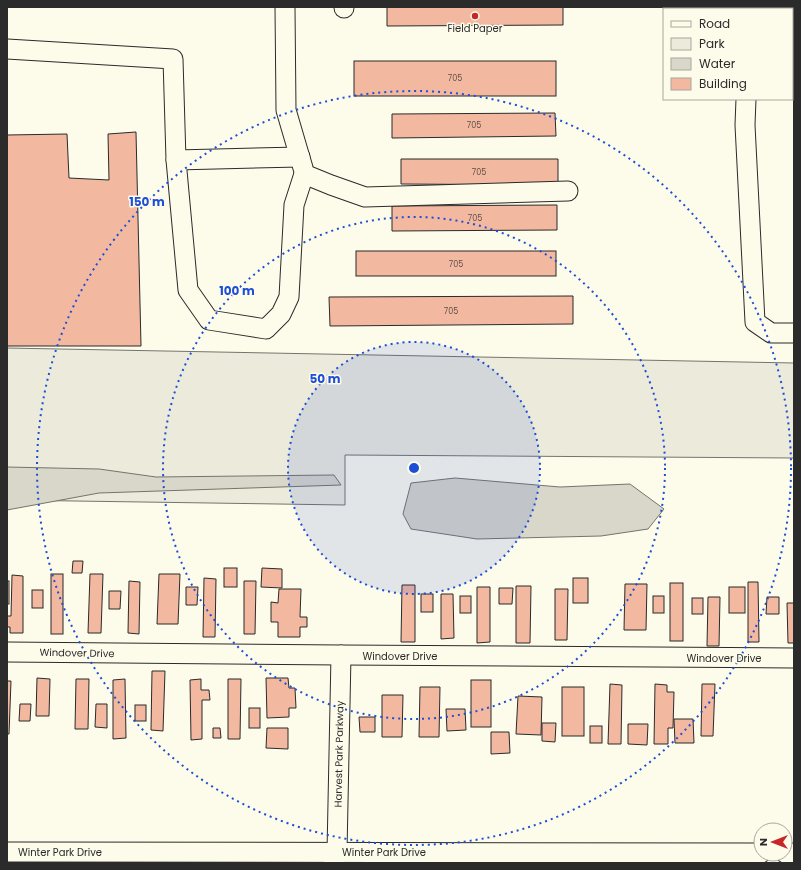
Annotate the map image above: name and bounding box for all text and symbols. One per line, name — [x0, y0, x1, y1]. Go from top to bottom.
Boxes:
legend — [663, 8, 793, 100]
marker: Field Paper — [470, 11, 480, 21]
text: Road — [699, 15, 730, 32]
place label: Field Paper — [448, 21, 503, 36]
text: Park — [699, 35, 726, 52]
text: Water — [699, 55, 736, 72]
house number: 705 — [448, 73, 462, 84]
text: Building — [699, 75, 747, 92]
house number: 705 — [467, 120, 481, 131]
house number: 705 — [472, 167, 486, 178]
text: 150 m — [129, 193, 165, 210]
house number: 705 — [468, 213, 482, 224]
house number: 705 — [449, 259, 463, 270]
text: 100 m — [219, 282, 255, 299]
house number: 705 — [444, 306, 458, 317]
text: 50 m — [310, 370, 341, 387]
centre of rings — [407, 461, 421, 475]
street label: Windover Drive — [39, 645, 115, 661]
street label: Windover Drive — [362, 649, 438, 664]
street label: Windover Drive — [686, 651, 762, 666]
street label: Harvest Park Parkway — [331, 700, 347, 808]
north arrow — [753, 822, 793, 862]
text: N — [755, 838, 771, 846]
street label: Winter Park Drive — [18, 845, 102, 860]
street label: Winter Park Drive — [342, 845, 426, 860]

